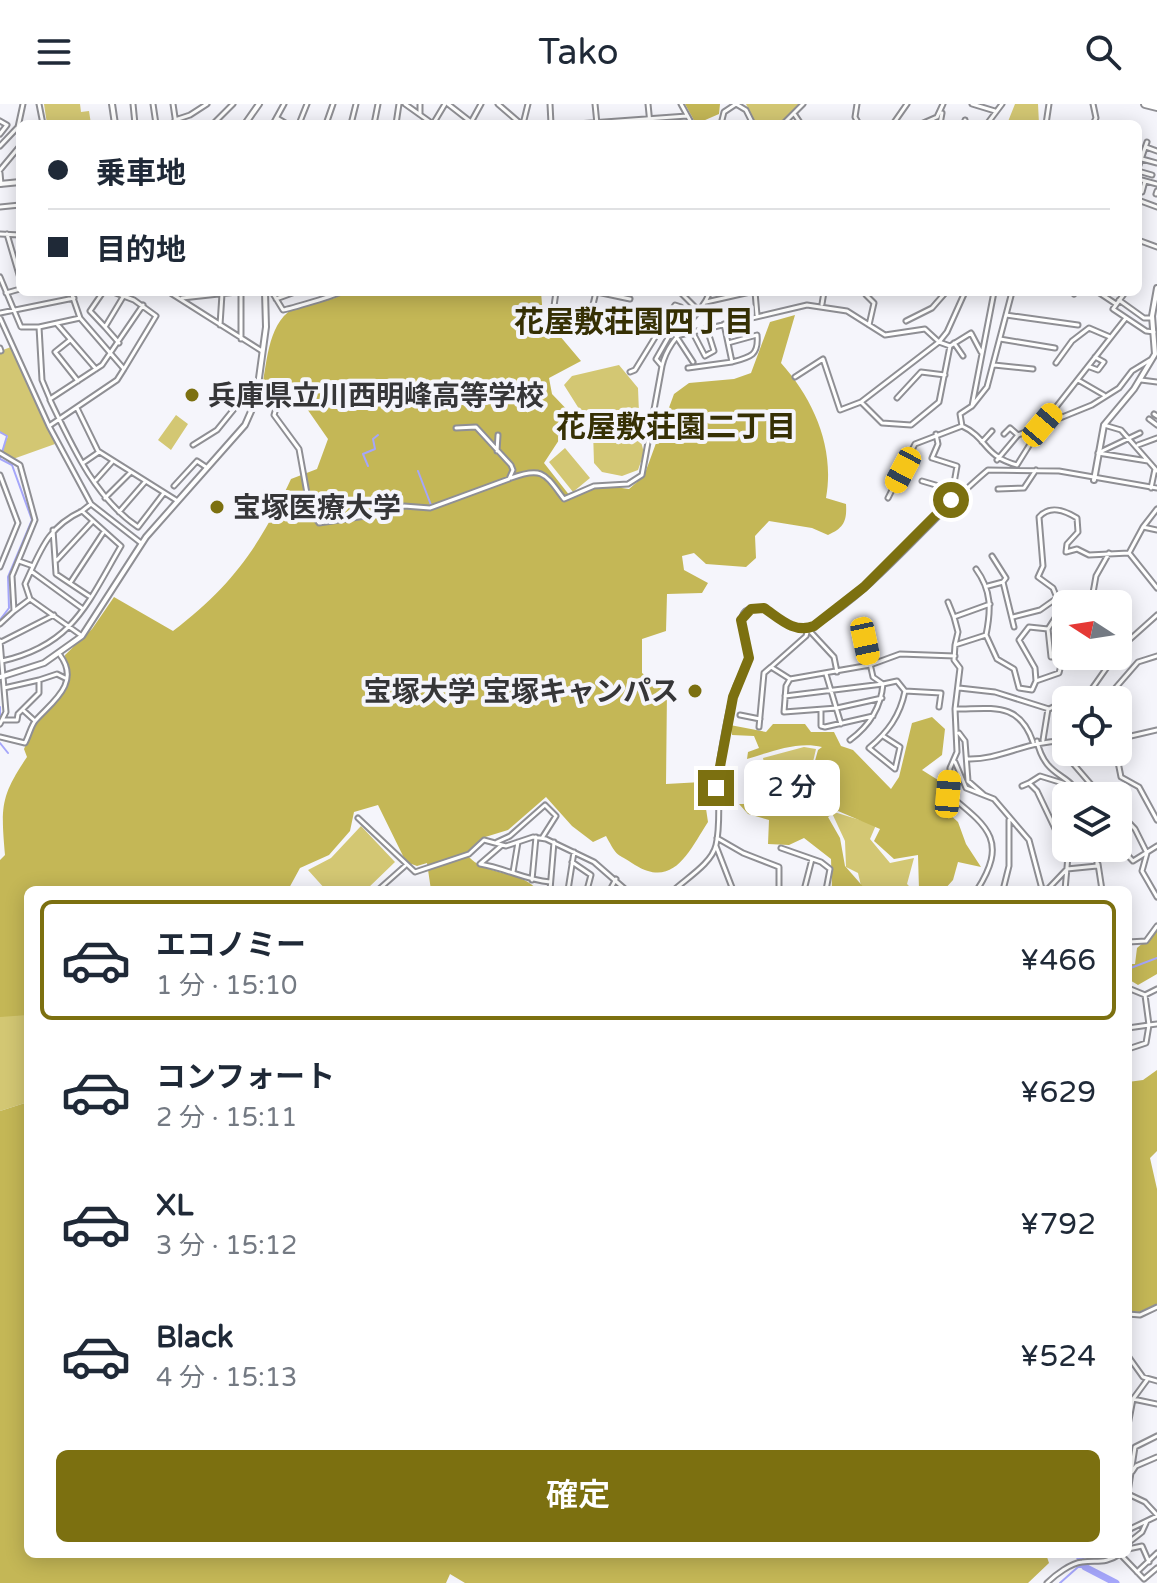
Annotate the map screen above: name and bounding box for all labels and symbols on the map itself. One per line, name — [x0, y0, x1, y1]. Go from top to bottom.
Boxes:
district label: 花屋敷荘園四丁目 — [514, 304, 754, 341]
place label: 兵庫県立川西明峰高等学校 — [208, 379, 544, 413]
marker: 兵庫県立川西明峰高等学校 — [183, 386, 201, 404]
car — [1017, 399, 1067, 451]
district label: 花屋敷荘園二丁目 — [556, 409, 796, 446]
car — [881, 443, 925, 497]
route start — [933, 482, 969, 518]
place label: 宝塚医療大学 — [233, 491, 401, 525]
marker: 宝塚医療大学 — [208, 498, 226, 516]
north arrow — [1052, 590, 1132, 670]
car — [848, 615, 882, 667]
place label: 宝塚大学 宝塚キャンパス — [364, 675, 679, 709]
marker: 宝塚大学 宝塚キャンパス — [686, 682, 704, 700]
callout: 2 分 — [744, 760, 840, 816]
car — [934, 769, 962, 819]
route end — [698, 770, 734, 806]

